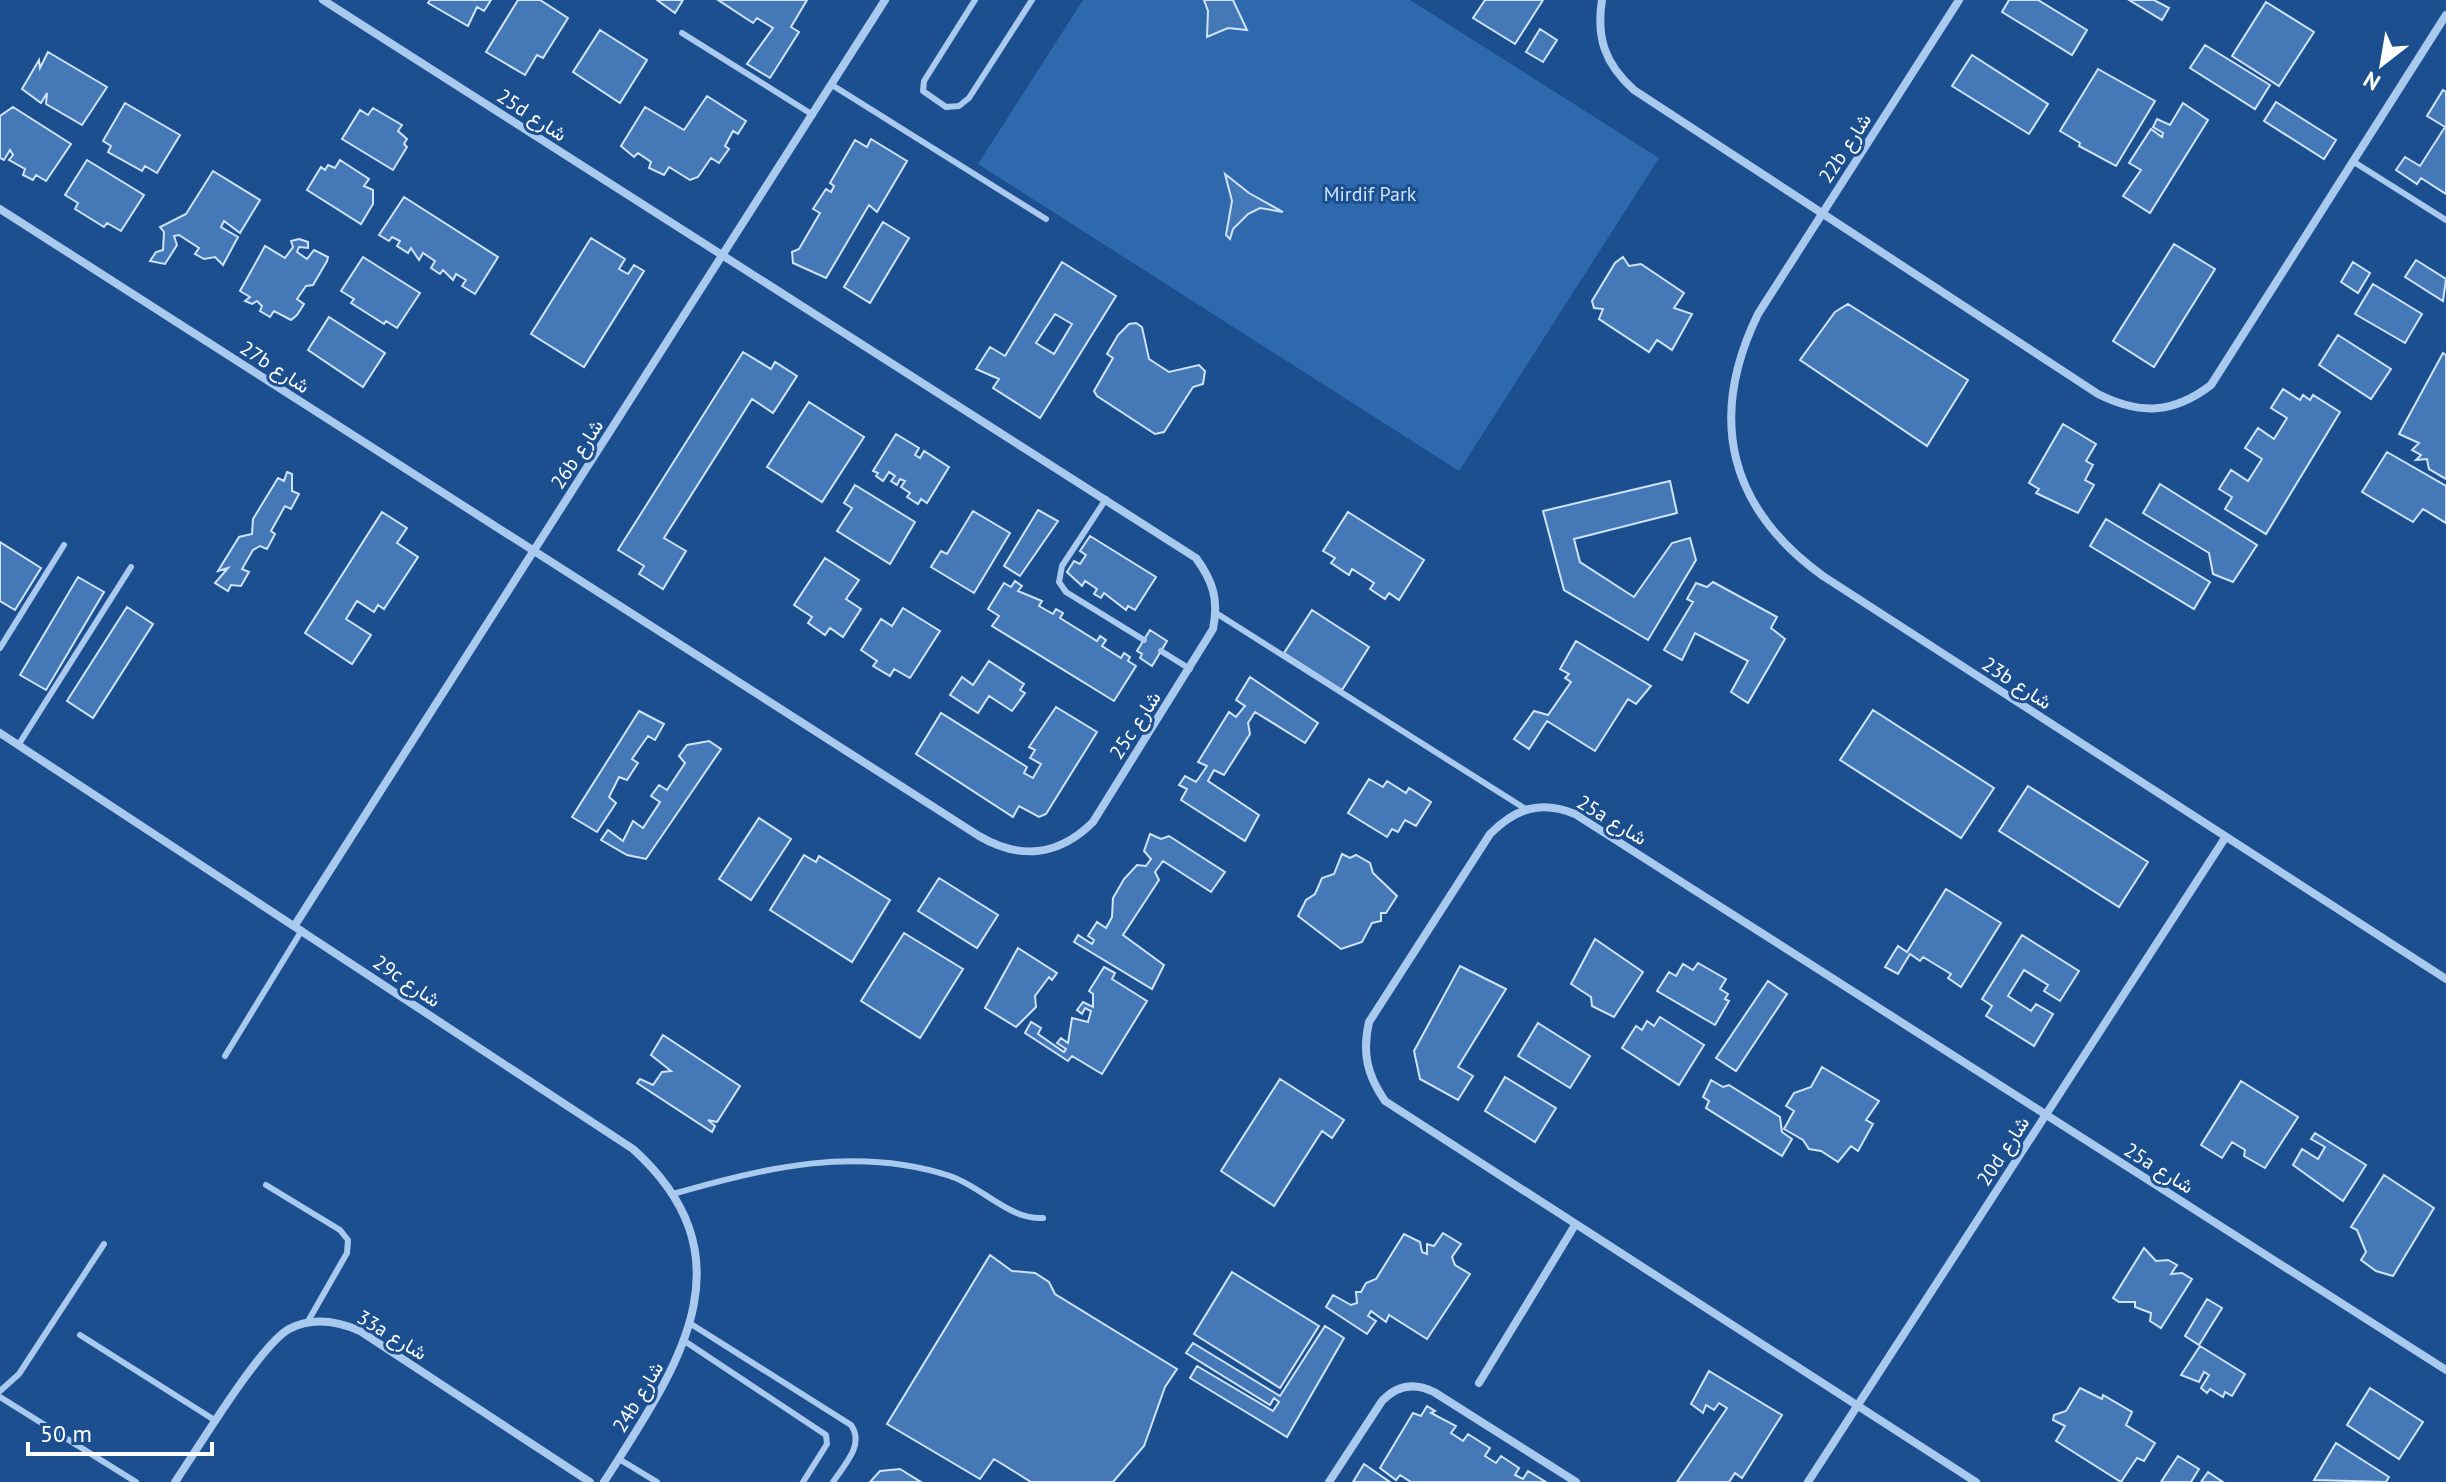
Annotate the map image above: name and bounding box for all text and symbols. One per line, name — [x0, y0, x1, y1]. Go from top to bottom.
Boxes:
north arrow — [2342, 24, 2422, 104]
text: N — [2358, 65, 2385, 97]
street label: 25d شارع — [492, 83, 572, 148]
street label: 22b شارع — [1813, 108, 1878, 188]
park label: Mirdif Park — [1324, 181, 1417, 207]
street label: 27b شارع — [235, 335, 315, 400]
street label: 26b شارع — [545, 414, 610, 494]
street label: 23b شارع — [1977, 651, 2057, 716]
street label: 25c شارع — [1103, 686, 1167, 764]
street label: 25a شارع — [1572, 789, 1652, 852]
street label: 29c شارع — [368, 949, 446, 1014]
street label: 20d شارع — [1971, 1111, 2036, 1191]
street label: 25a شارع — [2119, 1136, 2199, 1200]
street label: 33a شارع — [352, 1304, 432, 1367]
street label: 24b شارع — [607, 1357, 670, 1438]
scale bar — [28, 1406, 212, 1456]
text: 50 m — [40, 1418, 92, 1449]

